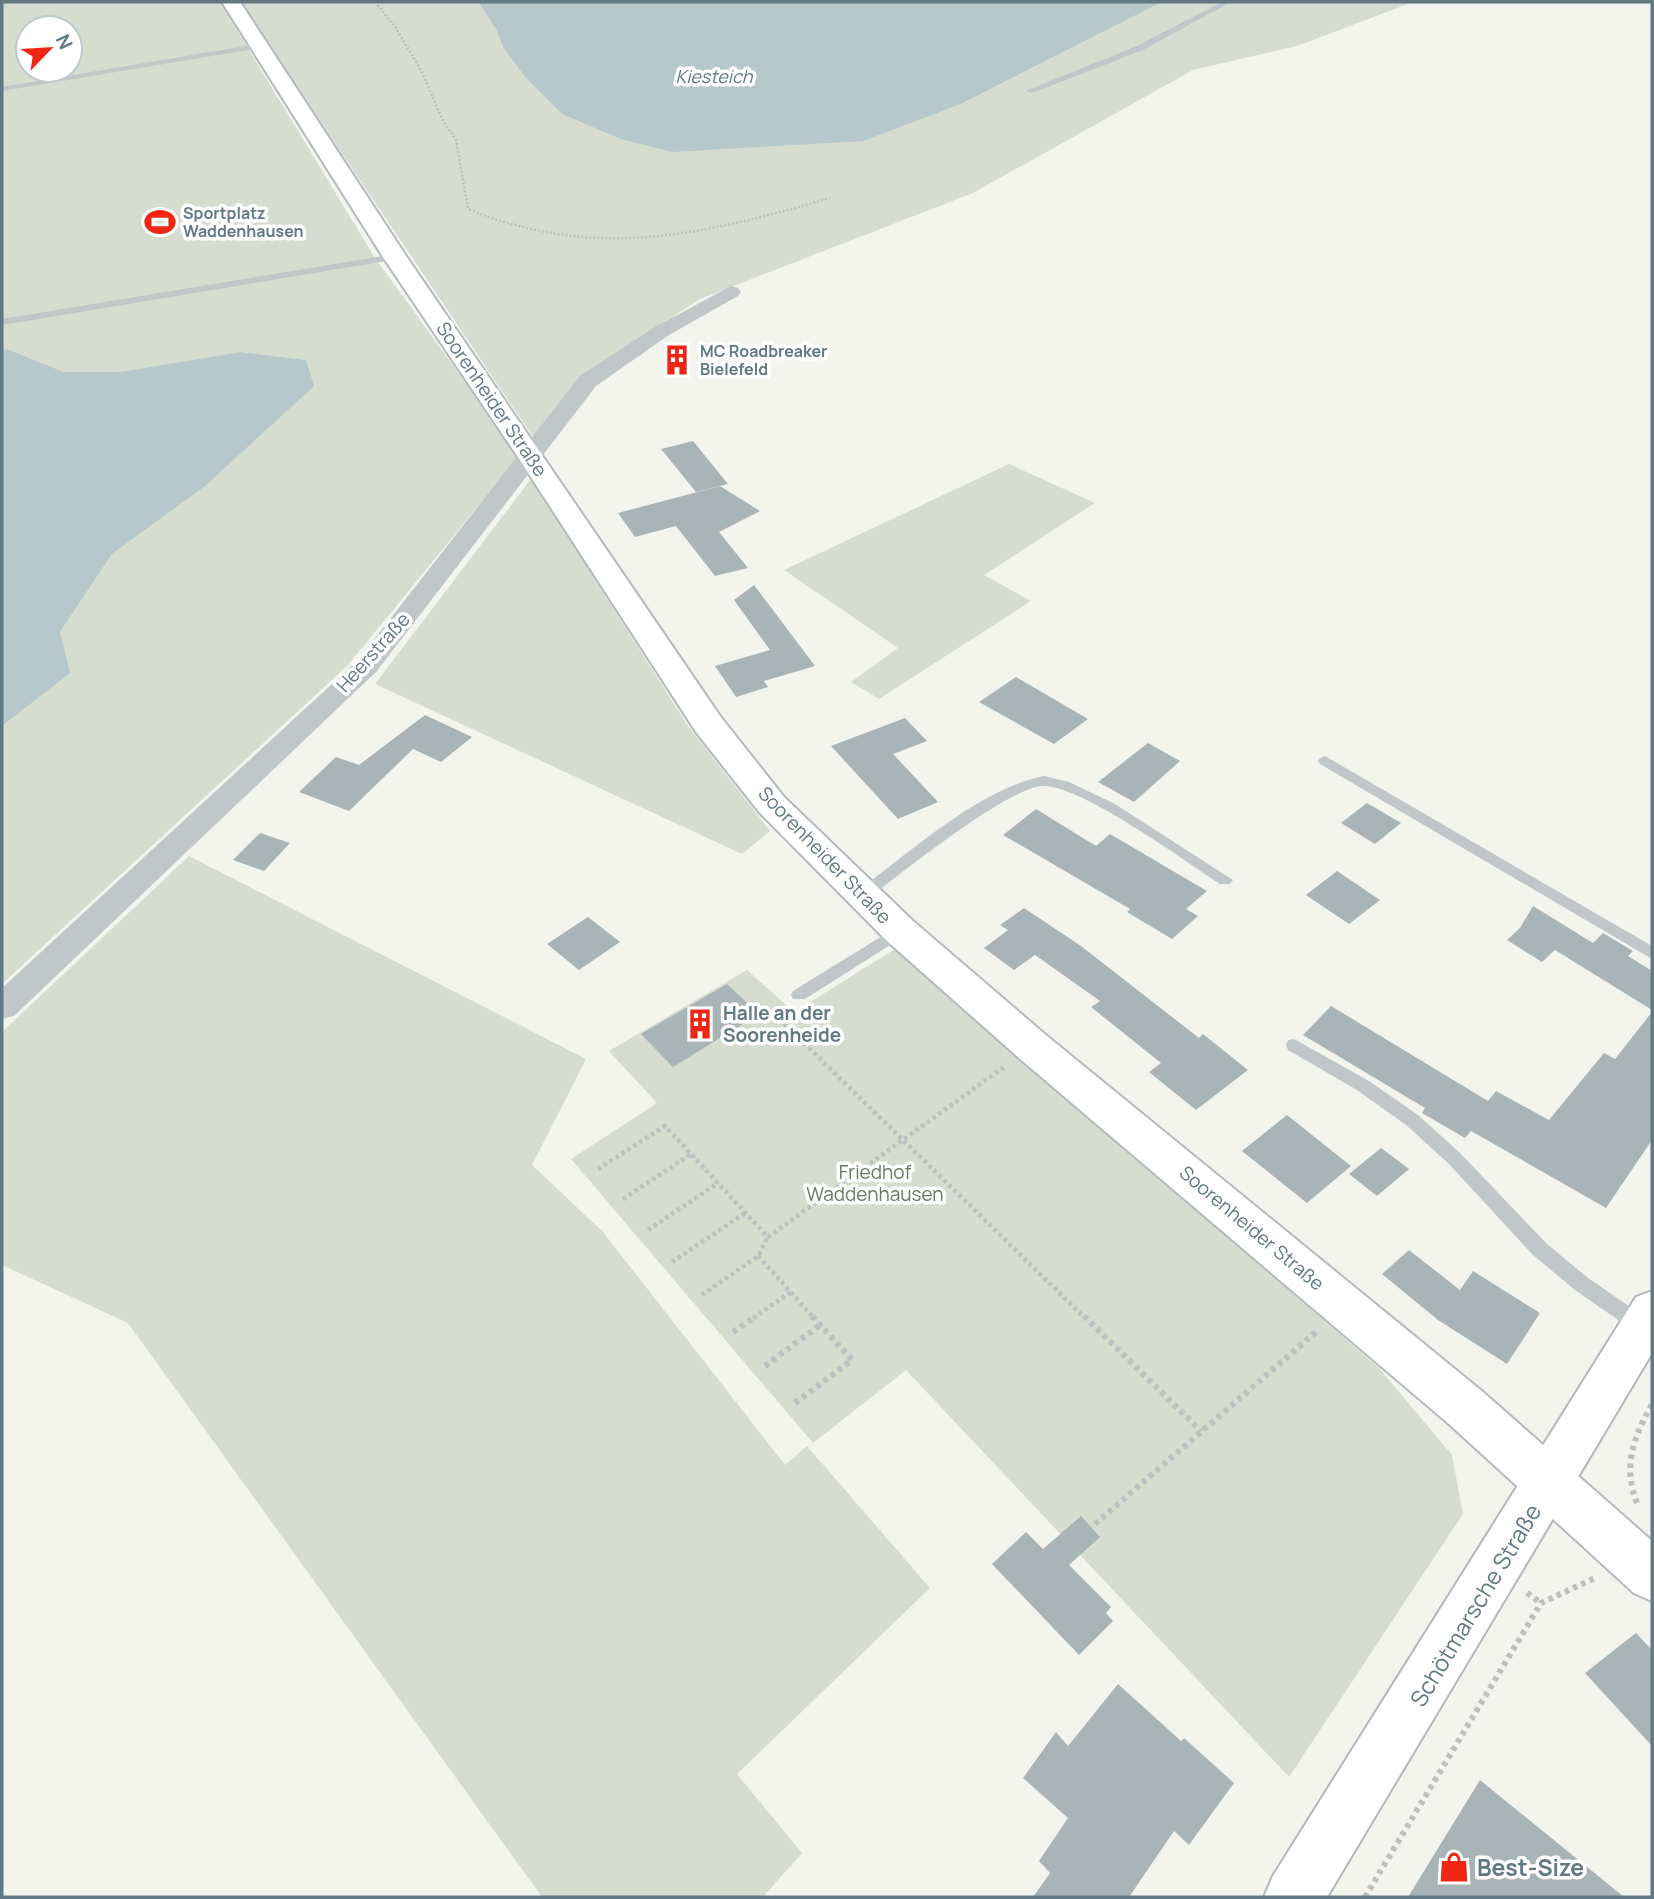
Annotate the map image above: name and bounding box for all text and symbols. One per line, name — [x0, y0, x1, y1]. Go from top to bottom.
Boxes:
north arrow — [14, 14, 84, 84]
text: N — [50, 30, 79, 53]
water label: Kiesteich — [675, 64, 754, 88]
place label: Sportplatz Waddenhausen — [183, 202, 304, 242]
sports icon: Sportplatz Waddenhausen — [143, 205, 177, 239]
street label: Soorenheider Straße — [430, 316, 554, 482]
place label: MC Roadbreaker Bielefeld — [700, 340, 827, 380]
building icon: MC Roadbreaker Bielefeld — [660, 343, 694, 377]
street label: Heerstraße — [330, 607, 416, 697]
street label: Soorenheider Straße — [753, 781, 897, 929]
place label: Halle an der Soorenheide — [723, 1000, 841, 1048]
building icon: Halle an der Soorenheide — [683, 1007, 717, 1041]
park label: Friedhof Waddenhausen — [806, 1159, 944, 1207]
street label: Soorenheider Straße — [1174, 1160, 1330, 1296]
street label: Schötmarsche Straße — [1402, 1498, 1548, 1712]
shop icon: Best-Size — [1437, 1850, 1471, 1884]
place label: Best-Size — [1477, 1851, 1584, 1883]

